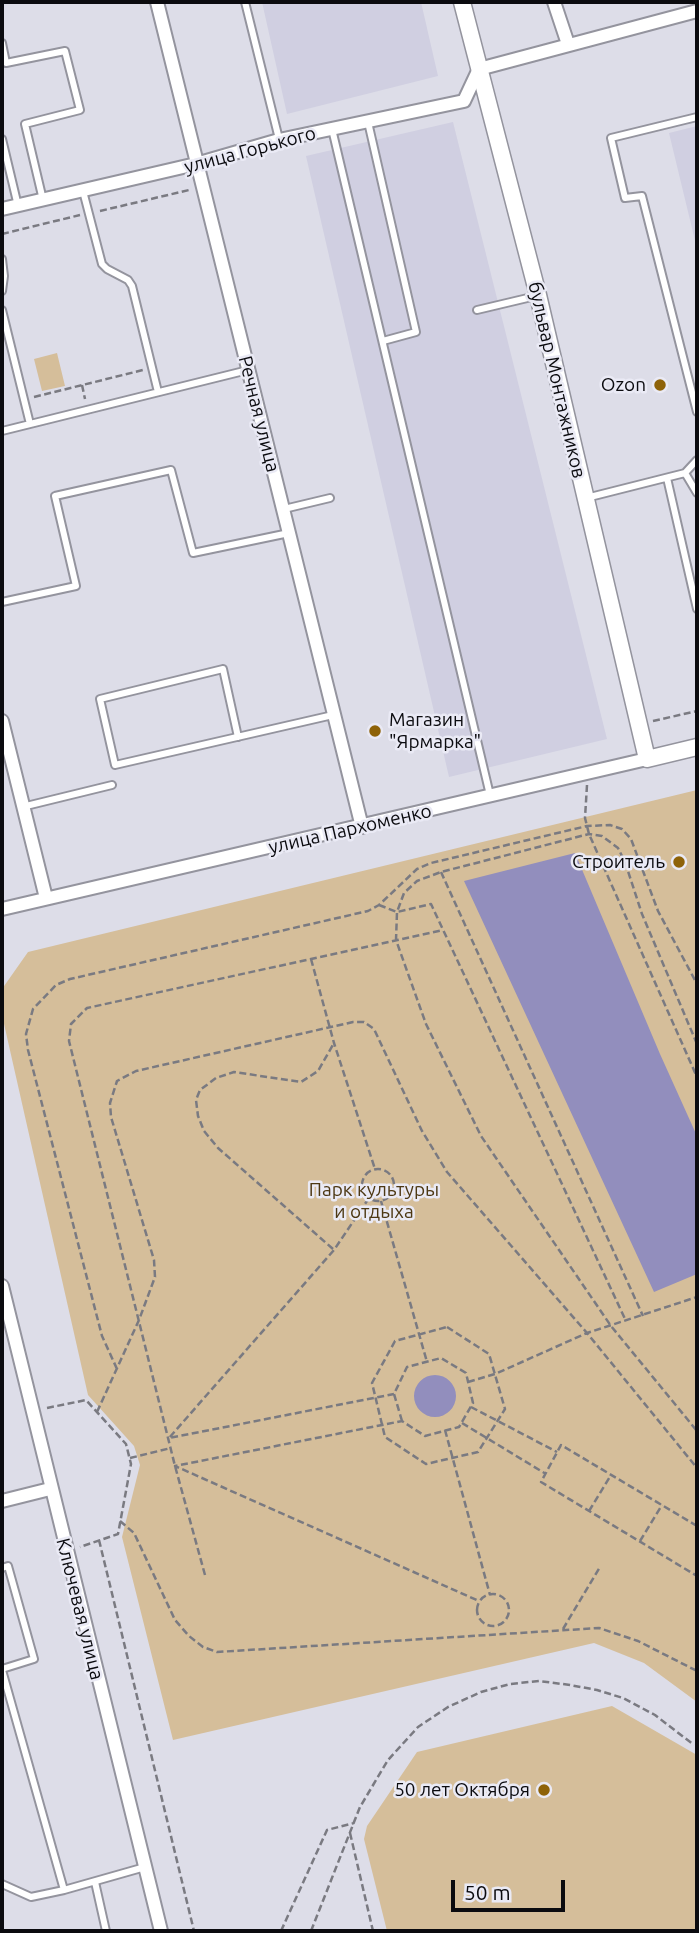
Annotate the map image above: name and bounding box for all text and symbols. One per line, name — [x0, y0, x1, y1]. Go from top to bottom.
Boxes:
street label: улица Горького — [182, 121, 318, 179]
street label: бульвар Монтажников — [523, 280, 591, 480]
street label: Речная улица — [234, 354, 284, 474]
place label: Ozon — [601, 374, 646, 396]
marker: Ozon — [652, 377, 668, 393]
place label: Магазин "Ярмарка" — [389, 709, 481, 753]
marker: Магазин "Ярмарка" — [367, 723, 383, 739]
street label: улица Пархоменко — [266, 799, 434, 859]
place label: Строитель — [572, 851, 665, 873]
marker: Строитель — [671, 854, 687, 870]
park label: Парк культуры и отдыха — [309, 1179, 439, 1223]
street label: Ключевая улица — [51, 1536, 109, 1682]
place label: 50 лет Октября — [394, 1779, 530, 1801]
marker: 50 лет Октября — [536, 1782, 552, 1798]
scale bar — [454, 1867, 568, 1911]
text: 50 m — [464, 1880, 511, 1904]

